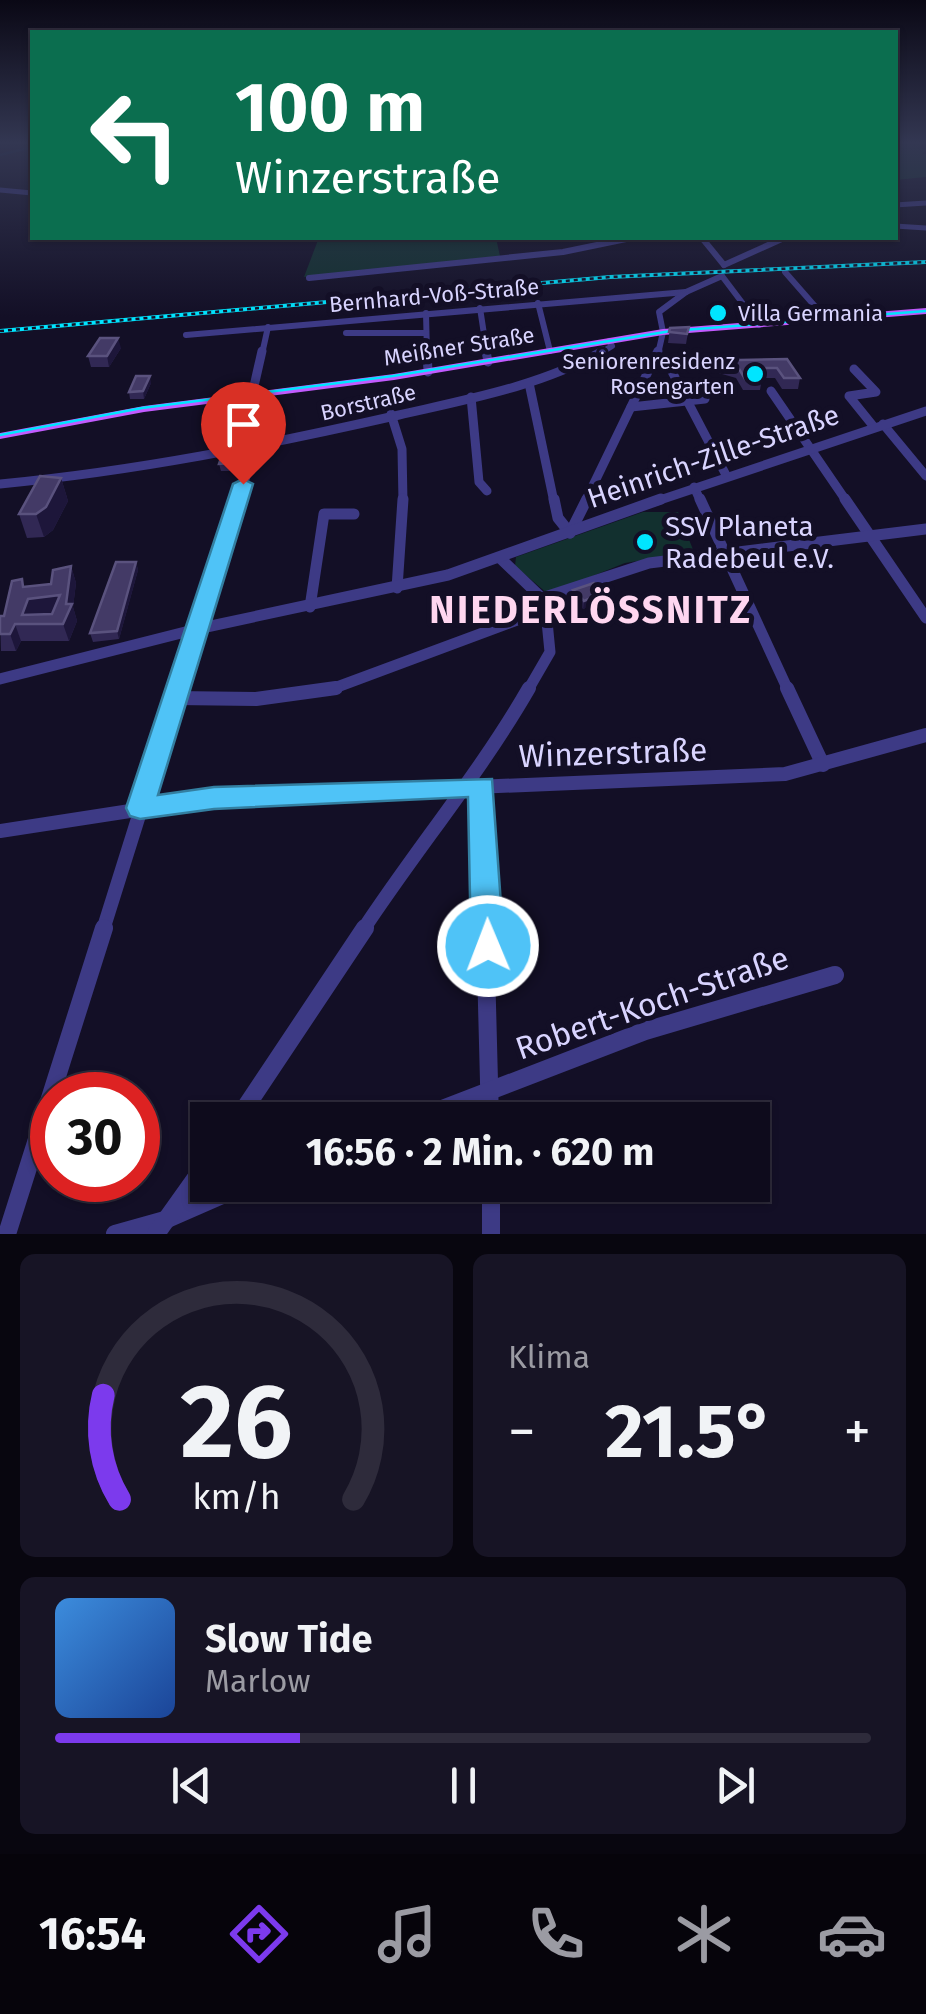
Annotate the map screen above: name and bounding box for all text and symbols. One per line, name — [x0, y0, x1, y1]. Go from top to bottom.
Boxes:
text: 100 m — [235, 66, 425, 150]
icon: left — [70, 70, 200, 200]
text: Winzerstraße — [235, 151, 501, 205]
street label: Bernhard-Voß-Straße — [328, 273, 540, 318]
place label: Villa Germania — [738, 300, 883, 327]
marker: Villa Germania — [707, 302, 729, 324]
street label: Meißner Straße — [382, 321, 536, 372]
place label: Seniorenresidenz Rosengarten — [562, 348, 735, 400]
marker: Seniorenresidenz Rosengarten — [744, 363, 766, 385]
street label: Borstraße — [318, 378, 419, 427]
pin — [201, 382, 286, 485]
icon: arrive — [216, 397, 271, 452]
street label: Heinrich-Zille-Straße — [583, 398, 843, 515]
place label: SSV Planeta Radebeul e.V. — [665, 510, 834, 575]
marker: SSV Planeta Radebeul e.V. — [634, 531, 656, 553]
district label: NIEDERLÖSSNITZ — [429, 587, 753, 633]
street label: Winzerstraße — [518, 731, 708, 775]
position arrow — [436, 894, 540, 998]
street label: Robert-Koch-Straße — [510, 938, 794, 1068]
speed limit sign: 30 — [30, 1072, 160, 1202]
text: 16:56 · 2 Min. · 620 m — [306, 1129, 654, 1175]
text: Klima — [508, 1338, 590, 1376]
text: 26 — [180, 1360, 293, 1485]
text: 21.5° — [605, 1387, 774, 1477]
text: − — [508, 1399, 536, 1465]
text: + — [844, 1399, 871, 1465]
text: km/h — [192, 1476, 281, 1518]
text: Slow Tide — [205, 1616, 373, 1662]
text: Marlow — [205, 1662, 311, 1700]
icon: previous — [164, 1758, 219, 1813]
icon: pause — [436, 1758, 491, 1813]
icon: next — [708, 1758, 763, 1813]
icon: directions — [224, 1899, 294, 1969]
icon: music — [372, 1899, 442, 1969]
icon: phone — [521, 1899, 591, 1969]
icon: climate — [669, 1899, 739, 1969]
icon: car — [817, 1899, 887, 1969]
text: 16:54 — [39, 1907, 146, 1961]

